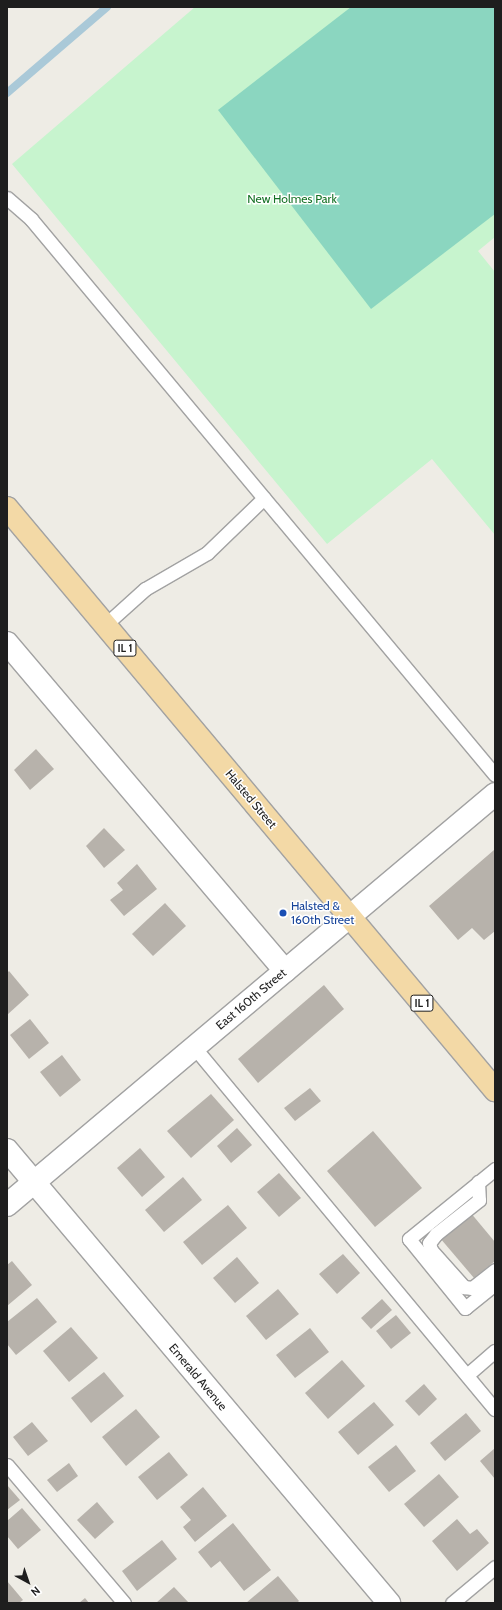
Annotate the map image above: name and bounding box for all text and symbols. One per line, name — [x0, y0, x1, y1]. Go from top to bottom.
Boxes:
park label: New Holmes Park — [247, 192, 337, 206]
road number: IL 1 — [113, 639, 137, 657]
street label: Halsted Street — [222, 767, 280, 831]
place label: Halsted & 160th Street — [291, 899, 354, 927]
marker: Halsted & 160th Street — [278, 908, 288, 918]
street label: East 160th Street — [213, 965, 289, 1033]
road number: IL 1 — [410, 994, 434, 1012]
street label: Emerald Avenue — [166, 1341, 230, 1413]
north arrow — [8, 1562, 48, 1602]
text: N — [28, 1583, 43, 1599]

